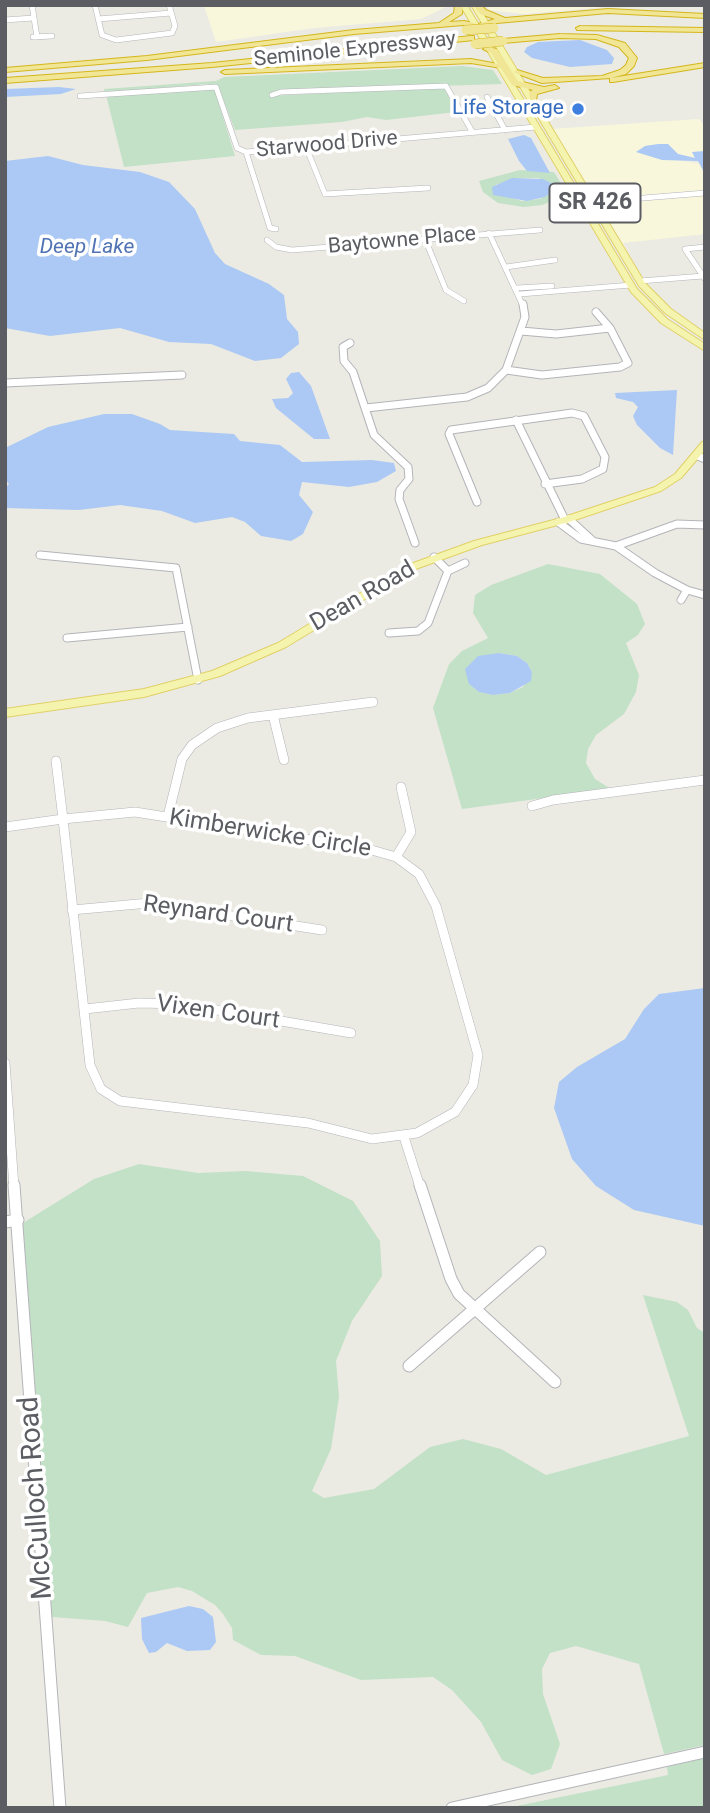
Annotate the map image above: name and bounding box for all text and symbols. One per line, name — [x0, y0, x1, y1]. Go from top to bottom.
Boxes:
street label: Seminole Expressway — [253, 27, 457, 73]
place label: Life Storage — [452, 96, 564, 122]
marker: Life Storage — [570, 101, 586, 117]
street label: Starwood Drive — [255, 126, 399, 164]
road number: SR 426 — [550, 184, 640, 222]
street label: Baytowne Place — [327, 222, 477, 260]
water label: Deep Lake — [40, 235, 134, 261]
street label: Dean Road — [306, 556, 420, 638]
street label: Kimberwicke Circle — [167, 804, 373, 864]
street label: Reynard Court — [141, 890, 295, 940]
street label: Vixen Court — [155, 990, 281, 1036]
street label: McCulloch Road — [13, 1395, 61, 1601]

